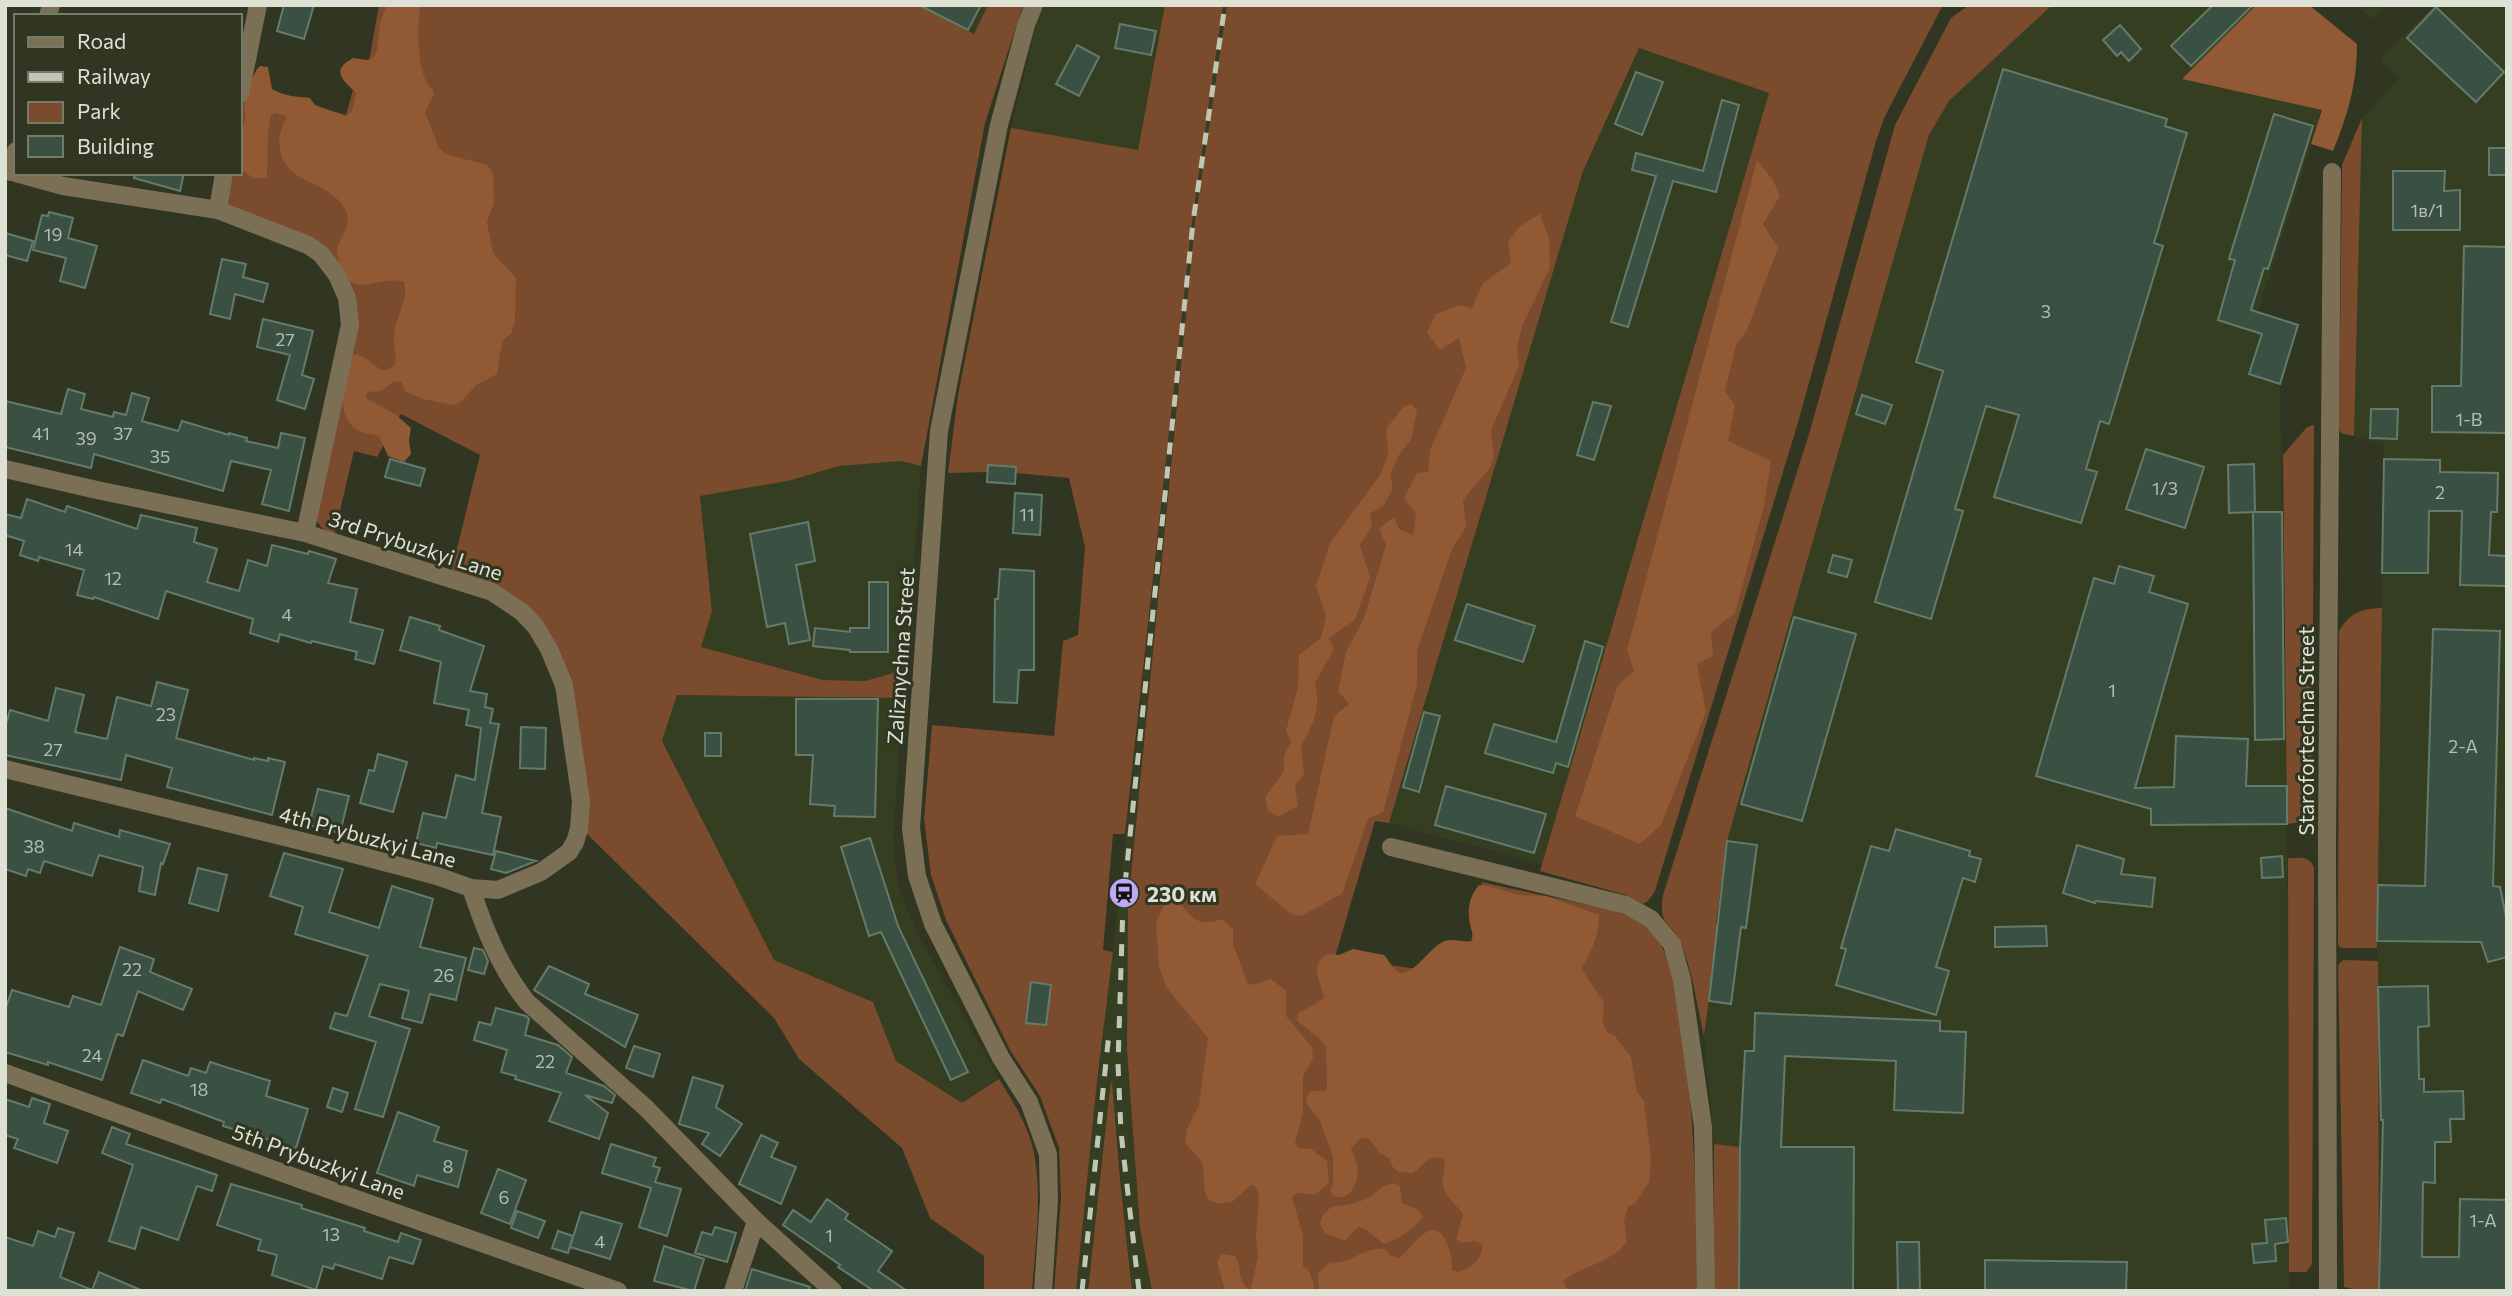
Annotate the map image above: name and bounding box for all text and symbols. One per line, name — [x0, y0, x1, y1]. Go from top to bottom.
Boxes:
legend — [14, 14, 242, 175]
text: Road — [77, 28, 126, 53]
text: Railway — [77, 63, 151, 88]
text: Park — [77, 98, 121, 123]
text: Building — [77, 133, 154, 158]
house number: 1в/1 — [2411, 199, 2443, 221]
house number: 19 — [44, 223, 62, 245]
house number: 3 — [2041, 300, 2051, 322]
house number: 27 — [275, 328, 295, 350]
house number: 1-В — [2456, 408, 2482, 430]
house number: 41 — [32, 422, 50, 444]
house number: 37 — [113, 422, 133, 444]
house number: 39 — [75, 427, 97, 449]
house number: 35 — [150, 445, 170, 467]
house number: 1/3 — [2152, 477, 2178, 499]
house number: 2 — [2435, 481, 2445, 503]
house number: 11 — [1019, 503, 1035, 525]
street label: 3rd Prybuzkyi Lane — [326, 505, 506, 585]
house number: 14 — [65, 538, 83, 560]
house number: 12 — [104, 567, 122, 589]
street label: Zaliznychna Street — [881, 567, 919, 745]
house number: 4 — [282, 603, 293, 625]
street label: Starofortechna Street — [2293, 626, 2318, 836]
house number: 1 — [2108, 679, 2116, 701]
house number: 23 — [156, 703, 176, 725]
house number: 2-А — [2448, 735, 2478, 757]
house number: 27 — [43, 738, 63, 760]
street label: 4th Prybuzkyi Lane — [277, 800, 459, 872]
house number: 38 — [23, 835, 45, 857]
station icon: 230 км — [1107, 876, 1141, 910]
place label: 230 км — [1147, 881, 1217, 906]
house number: 22 — [122, 958, 142, 980]
house number: 26 — [434, 964, 454, 986]
house number: 24 — [82, 1044, 102, 1066]
house number: 22 — [535, 1050, 555, 1072]
house number: 18 — [190, 1078, 208, 1100]
street label: 5th Prybuzkyi Lane — [229, 1118, 409, 1204]
house number: 8 — [443, 1155, 454, 1177]
house number: 6 — [499, 1186, 509, 1208]
house number: 1-А — [2469, 1209, 2497, 1231]
house number: 13 — [322, 1223, 340, 1245]
house number: 1 — [825, 1224, 833, 1246]
house number: 4 — [595, 1230, 606, 1252]

